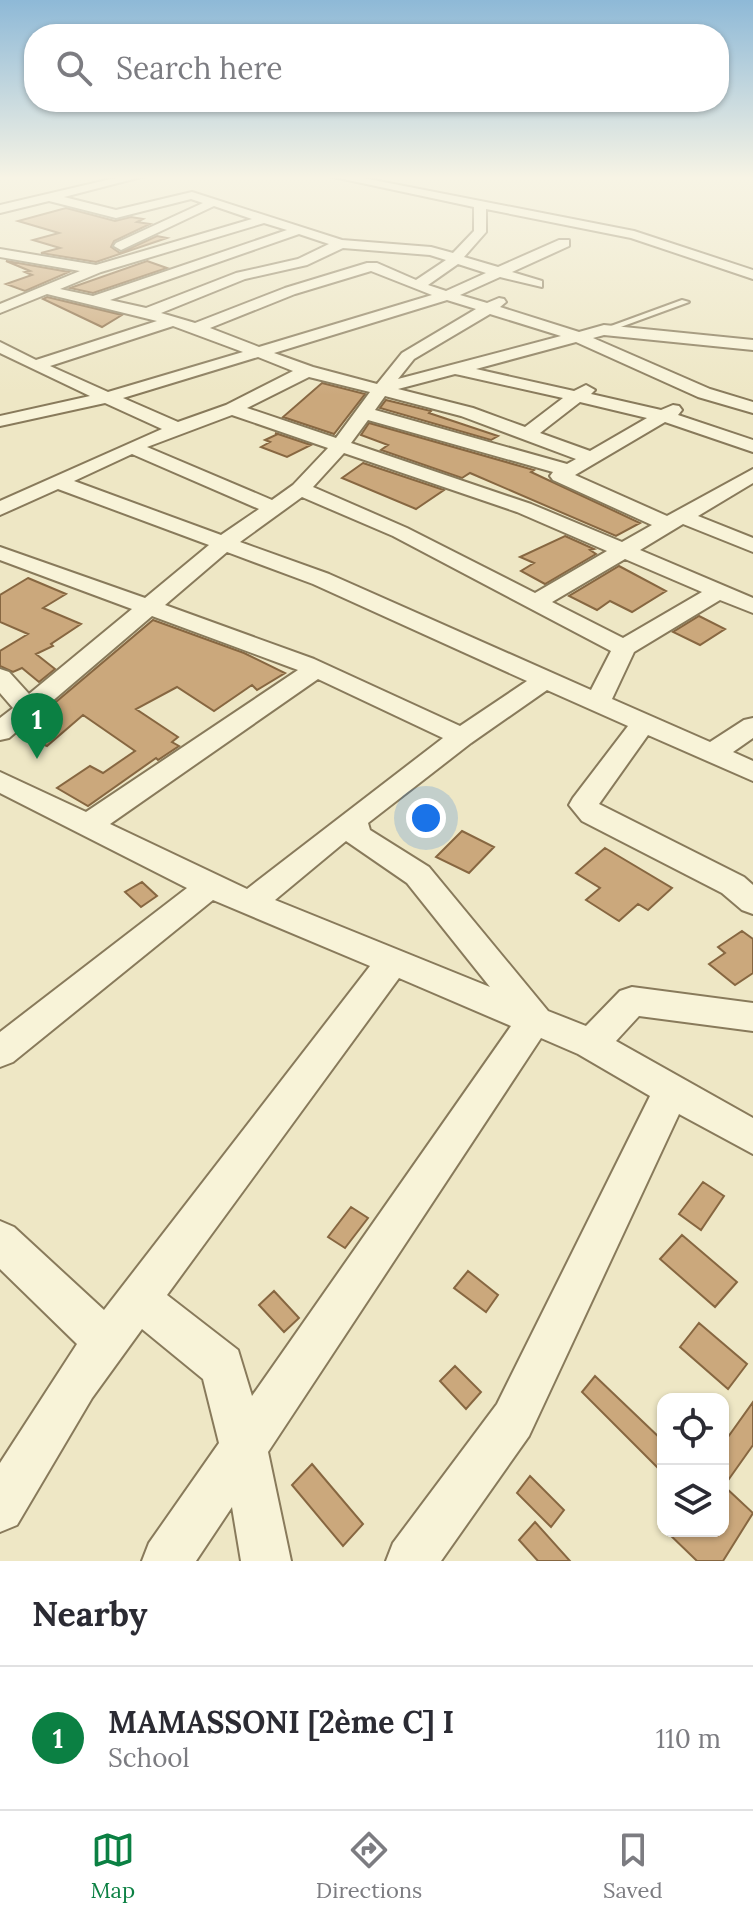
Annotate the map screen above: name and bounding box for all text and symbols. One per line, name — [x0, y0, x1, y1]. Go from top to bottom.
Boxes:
search box — [24, 24, 729, 112]
icon: search — [52, 46, 96, 90]
text: Search here — [116, 49, 283, 87]
pin: 1 — [11, 693, 63, 759]
your location — [406, 798, 446, 838]
map controls — [657, 1393, 729, 1537]
button: locate — [657, 1393, 729, 1465]
button: layers — [657, 1465, 729, 1537]
text: Nearby — [32, 1592, 148, 1635]
text: MAMASSONI [2ème C] I — [108, 1703, 454, 1741]
text: 1 — [53, 1722, 63, 1755]
text: 110 m — [656, 1722, 721, 1755]
text: School — [108, 1741, 190, 1774]
tab: Map — [90, 1828, 135, 1904]
tab: Directions — [316, 1828, 422, 1904]
tab: Saved — [603, 1828, 663, 1904]

